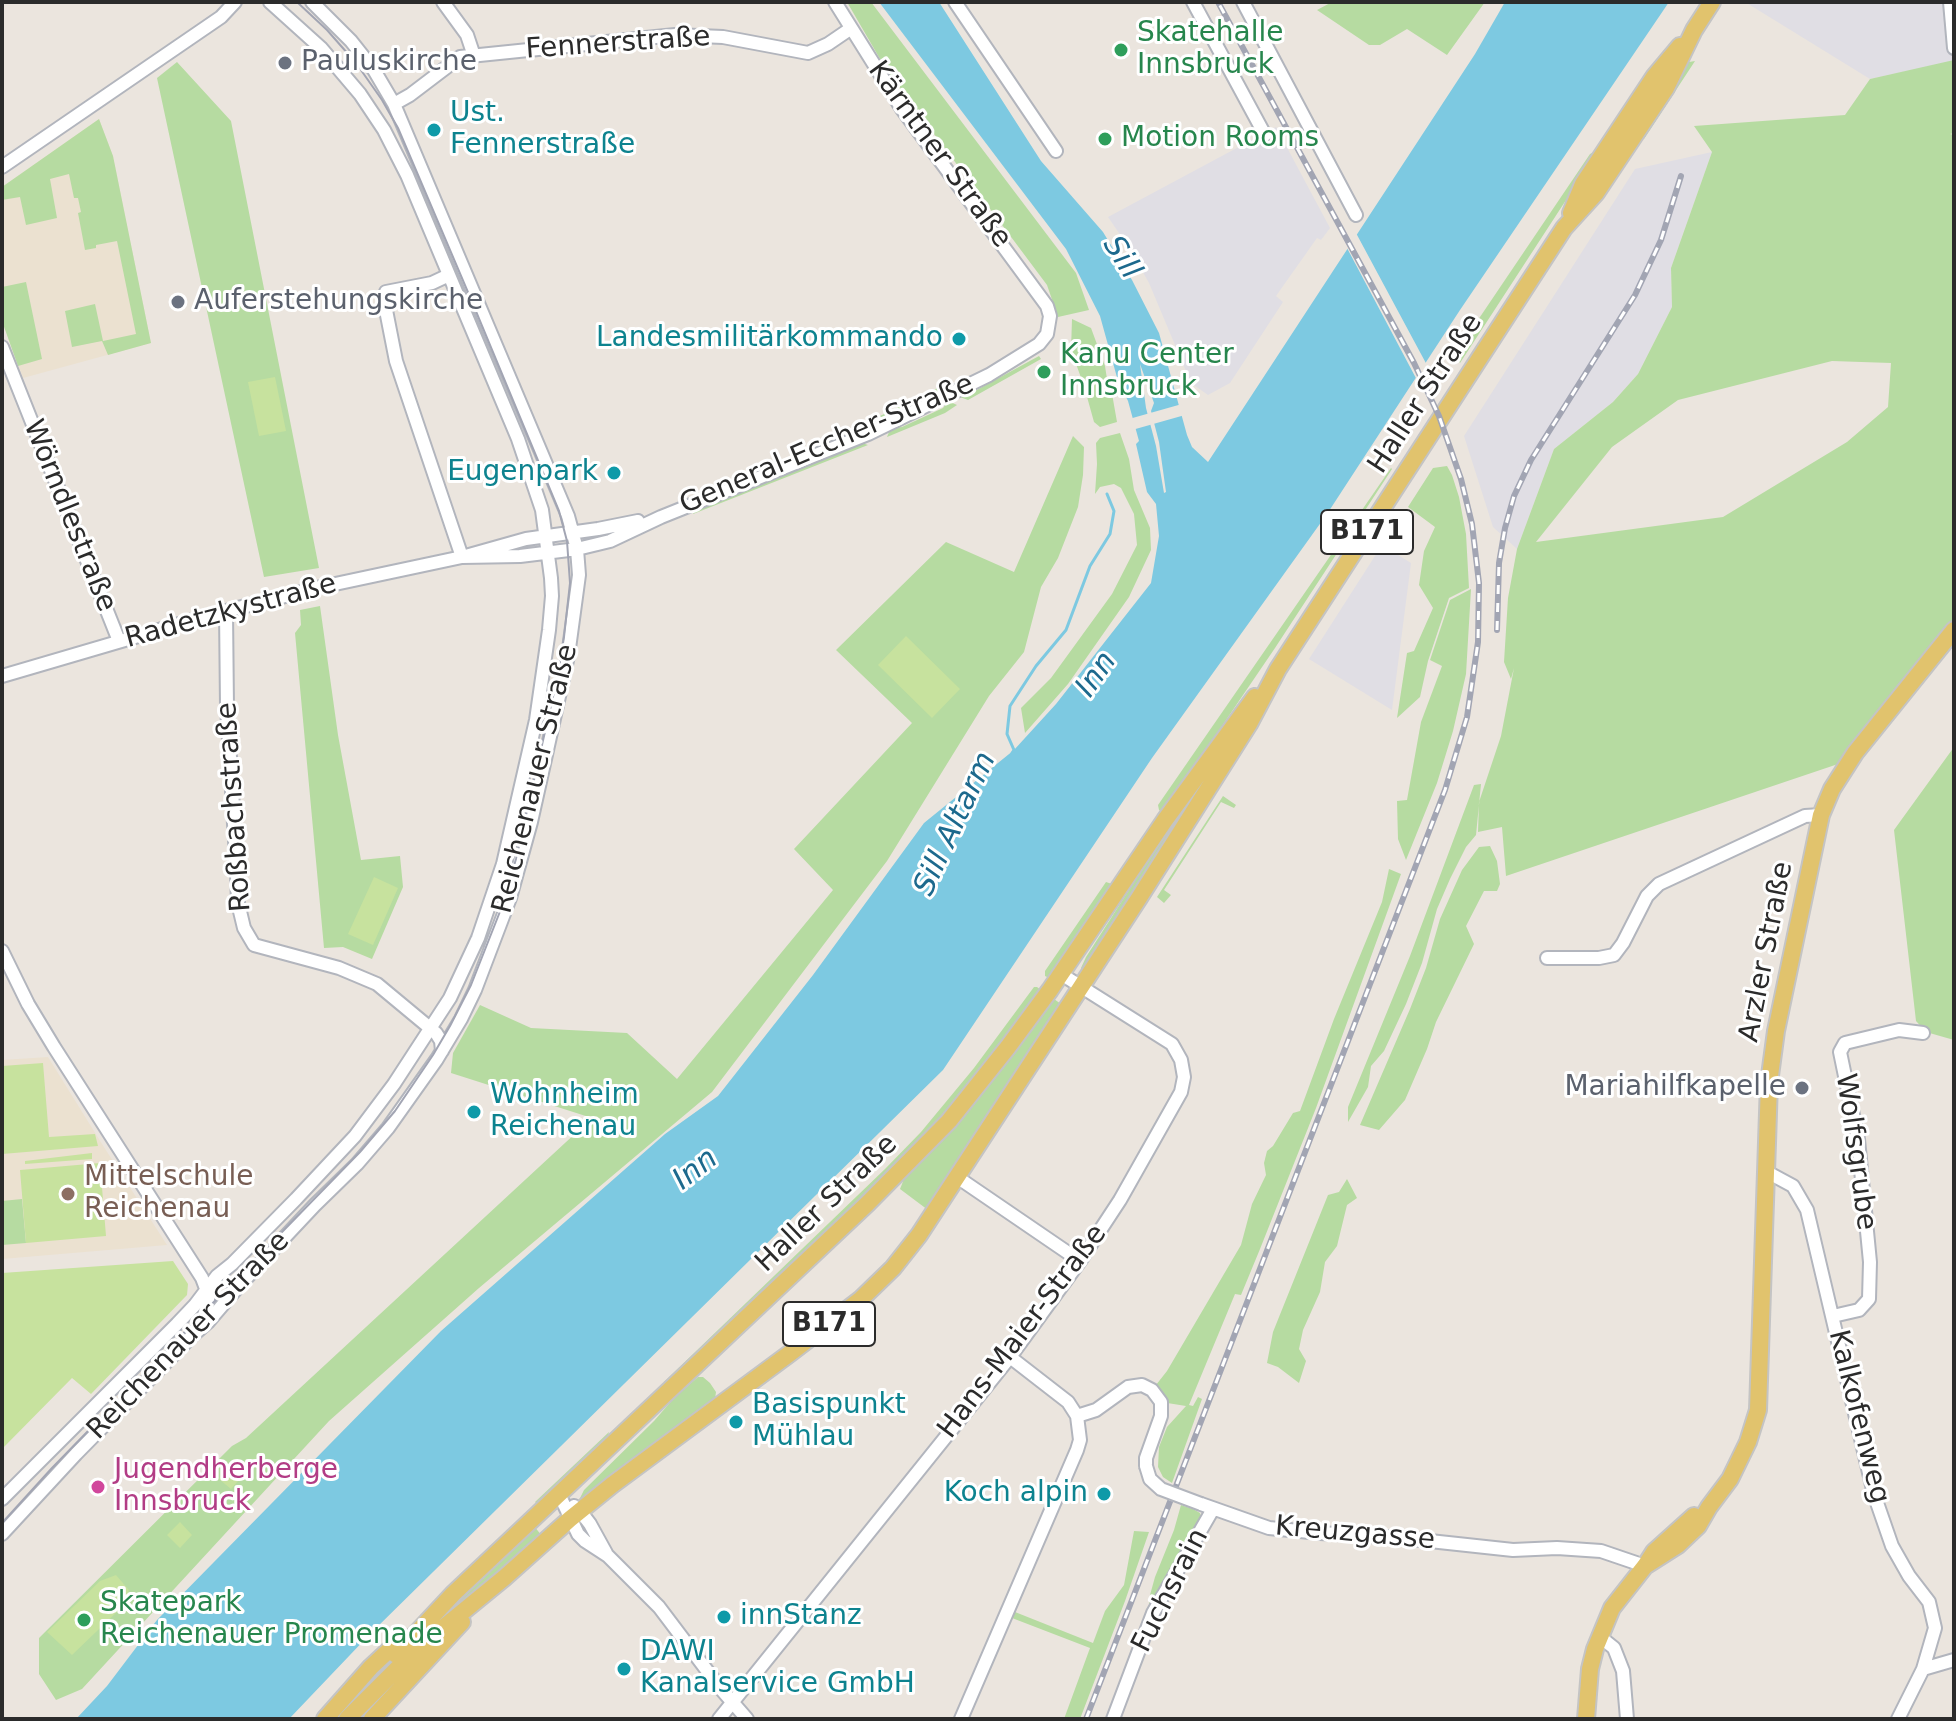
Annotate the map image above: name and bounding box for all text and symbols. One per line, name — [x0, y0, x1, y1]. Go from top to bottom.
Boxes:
place label: Skatehalle Innsbruck — [1137, 17, 1284, 83]
street label: Fennerstraße — [524, 21, 712, 67]
marker: Skatehalle Innsbruck — [1112, 41, 1130, 59]
place label: Pauluskirche — [301, 46, 477, 80]
marker: Pauluskirche — [276, 54, 294, 72]
street label: Kärntner Straße — [860, 55, 1018, 255]
place label: Ust. Fennerstraße — [450, 97, 635, 163]
marker: Ust. Fennerstraße — [425, 121, 443, 139]
place label: Motion Rooms — [1121, 122, 1319, 156]
marker: Motion Rooms — [1096, 130, 1114, 148]
water label: Sill — [1094, 230, 1148, 286]
place label: Auferstehungskirche — [194, 285, 483, 319]
marker: Auferstehungskirche — [169, 293, 187, 311]
street label: Haller Straße — [1362, 308, 1490, 480]
place label: Landesmilitärkommando — [596, 322, 943, 356]
marker: Landesmilitärkommando — [950, 330, 968, 348]
place label: Kanu Center Innsbruck — [1060, 339, 1234, 405]
marker: Kanu Center Innsbruck — [1035, 363, 1053, 381]
street label: General-Eccher-Straße — [675, 368, 979, 522]
street label: Wörndlestraße — [15, 415, 123, 617]
place label: Eugenpark — [447, 456, 598, 490]
marker: Eugenpark — [605, 464, 623, 482]
road number: B171 — [1321, 510, 1413, 554]
street label: Radetzkystraße — [122, 568, 340, 656]
street label: Reichenauer Straße — [486, 641, 586, 917]
water label: Inn — [1069, 645, 1125, 705]
street label: Roßbachstraße — [211, 701, 259, 913]
water label: Sill Altarm — [907, 747, 1005, 901]
street label: Arzler Straße — [1733, 859, 1801, 1045]
place label: Mariahilfkapelle — [1564, 1071, 1786, 1105]
street label: Wolfsgrube — [1827, 1072, 1883, 1232]
place label: Wohnheim Reichenau — [490, 1079, 639, 1145]
marker: Mariahilfkapelle — [1793, 1079, 1811, 1097]
marker: Wohnheim Reichenau — [465, 1103, 483, 1121]
street label: Haller Straße — [749, 1128, 905, 1280]
water label: Inn — [666, 1141, 726, 1199]
place label: Mittelschule Reichenau — [84, 1161, 253, 1227]
marker: Mittelschule Reichenau — [59, 1185, 77, 1203]
street label: Hans-Maier-Straße — [932, 1218, 1114, 1446]
street label: Reichenauer Straße — [81, 1225, 297, 1447]
road number: B171 — [783, 1302, 875, 1346]
street label: Kalkofenweg — [1820, 1327, 1896, 1507]
place label: Basispunkt Mühlau — [752, 1389, 906, 1455]
marker: Basispunkt Mühlau — [727, 1413, 745, 1431]
place label: Jugendherberge Innsbruck — [114, 1454, 338, 1520]
place label: Koch alpin — [944, 1477, 1088, 1511]
marker: Jugendherberge Innsbruck — [89, 1478, 107, 1496]
marker: Koch alpin — [1095, 1485, 1113, 1503]
street label: Kreuzgasse — [1274, 1510, 1436, 1558]
street label: Fuchsrain — [1126, 1524, 1216, 1658]
place label: Skatepark Reichenauer Promenade — [100, 1587, 443, 1653]
place label: innStanz — [740, 1600, 862, 1634]
marker: innStanz — [715, 1608, 733, 1626]
marker: Skatepark Reichenauer Promenade — [75, 1611, 93, 1629]
place label: DAWI Kanalservice GmbH — [640, 1636, 915, 1702]
marker: DAWI Kanalservice GmbH — [615, 1660, 633, 1678]

